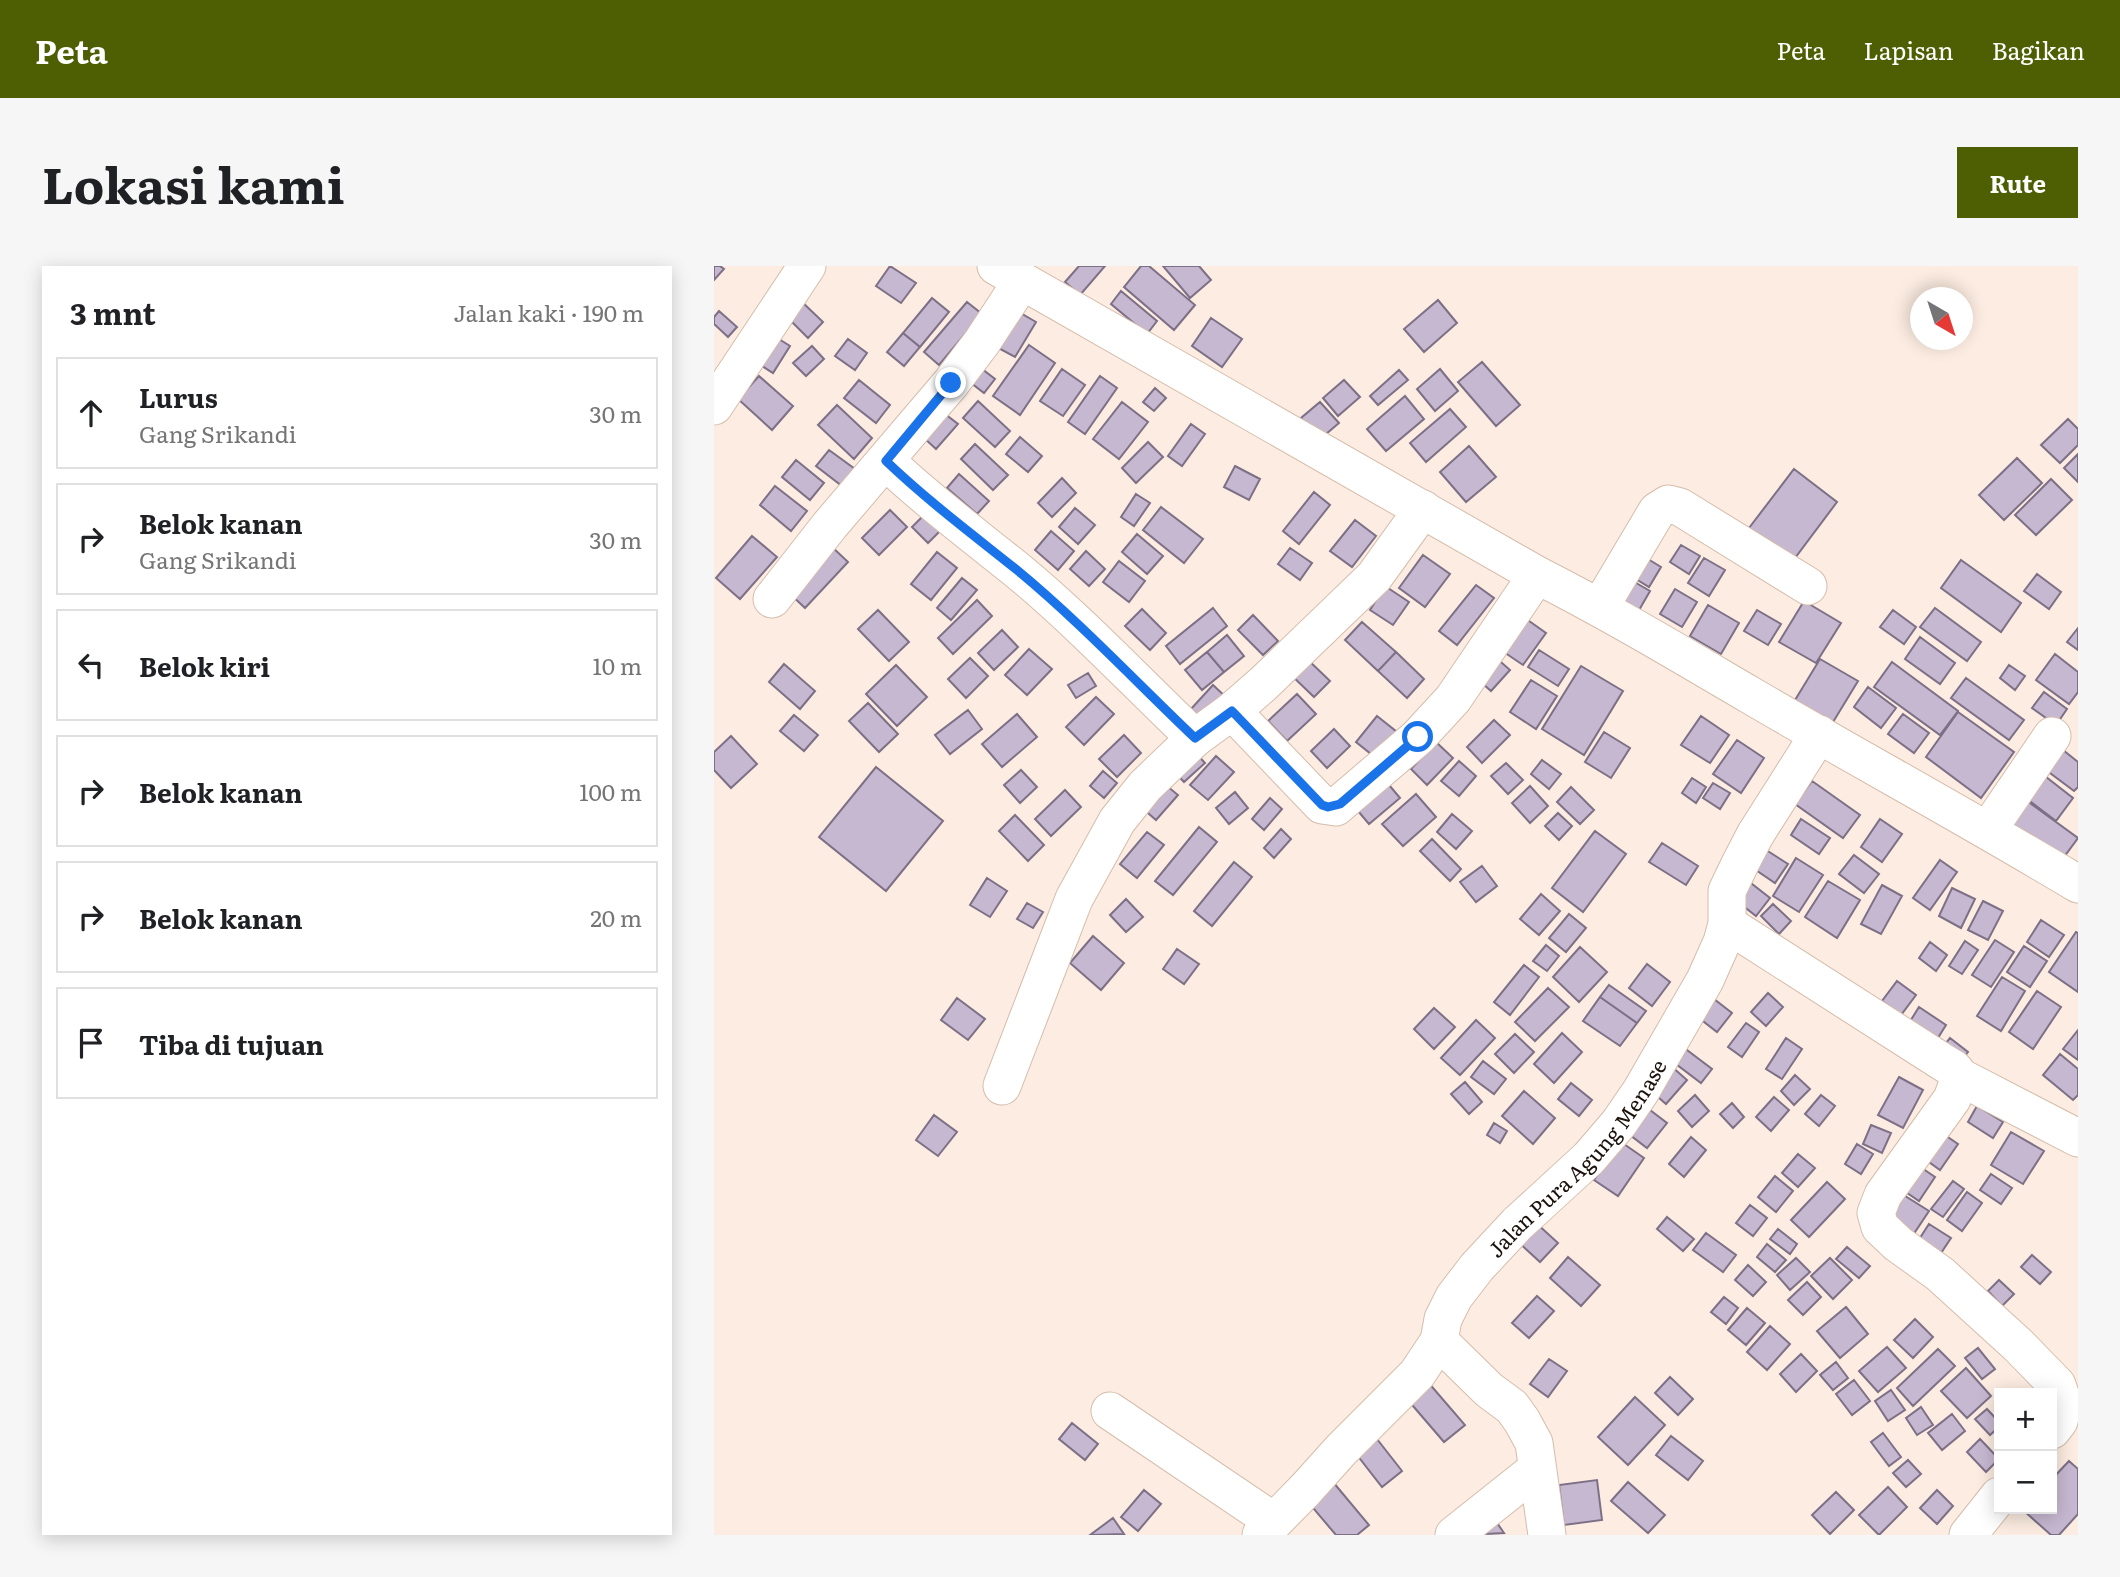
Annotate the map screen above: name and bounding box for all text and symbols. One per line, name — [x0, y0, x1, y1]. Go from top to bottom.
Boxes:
text: Peta — [35, 25, 108, 74]
text: Peta — [1776, 32, 1825, 67]
text: Lapisan — [1863, 32, 1954, 67]
text: Bagikan — [1992, 32, 2085, 67]
text: Lokasi kami — [42, 146, 345, 219]
button: Rute — [1957, 147, 2078, 218]
north arrow — [1910, 287, 1973, 350]
text: 3 mnt — [70, 290, 156, 334]
text: Jalan kaki · 190 m — [453, 295, 644, 329]
route end — [935, 367, 966, 398]
text: Lurus — [139, 377, 218, 416]
icon: ahead — [72, 394, 110, 432]
text: 30 m — [589, 396, 642, 430]
text: Gang Srikandi — [139, 416, 296, 450]
text: Belok kanan — [139, 503, 303, 542]
icon: right — [72, 520, 110, 558]
text: 30 m — [589, 522, 642, 556]
text: Gang Srikandi — [139, 542, 296, 576]
icon: left — [72, 646, 110, 684]
text: Belok kiri — [139, 646, 270, 685]
text: 10 m — [592, 648, 642, 682]
route start — [1402, 721, 1433, 752]
icon: right — [72, 772, 110, 810]
text: Belok kanan — [139, 772, 303, 811]
text: 100 m — [579, 774, 642, 808]
icon: right — [72, 898, 110, 936]
text: Belok kanan — [139, 898, 303, 937]
text: 20 m — [590, 900, 642, 934]
icon: arrive — [72, 1024, 110, 1062]
text: Tiba di tujuan — [139, 1024, 324, 1063]
street label: Jalan Pura Agung Menase — [1479, 1052, 1672, 1263]
map controls — [1994, 1388, 2057, 1514]
button: + — [1994, 1388, 2057, 1451]
button: − — [1994, 1451, 2057, 1514]

